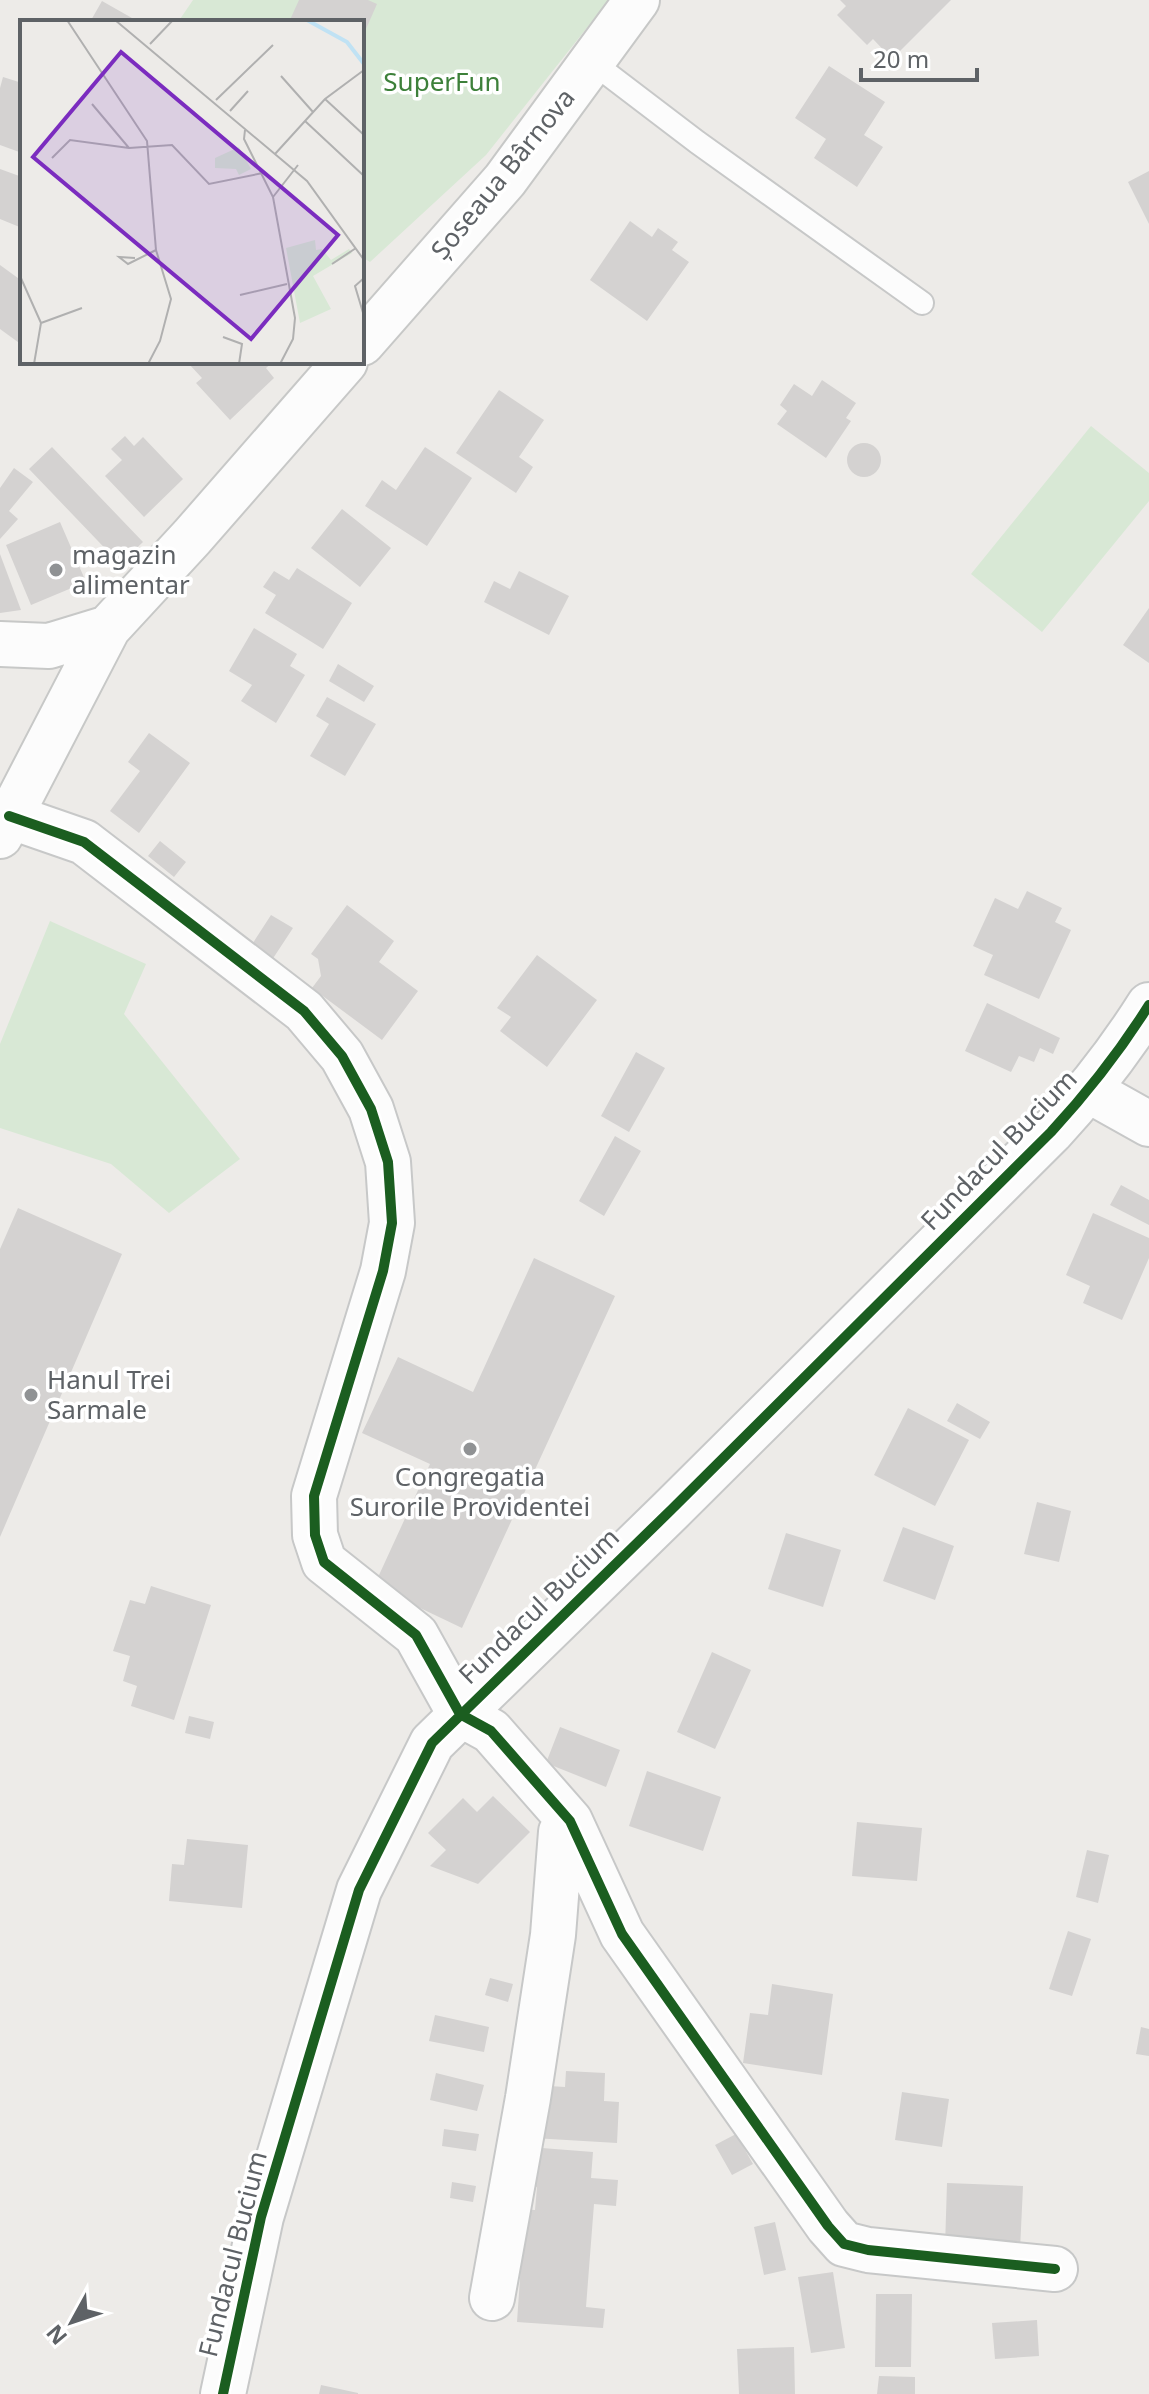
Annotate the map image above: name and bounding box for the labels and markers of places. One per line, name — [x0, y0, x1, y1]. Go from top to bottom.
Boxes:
place label: magazin alimentar — [72, 536, 190, 602]
marker: magazin alimentar — [47, 561, 65, 579]
place label: Hanul Trei Sarmale — [47, 1361, 171, 1427]
marker: Hanul Trei Sarmale — [22, 1386, 40, 1404]
marker: Congregatia Surorile Providentei — [461, 1440, 479, 1458]
place label: Congregatia Surorile Providentei — [350, 1458, 590, 1524]

